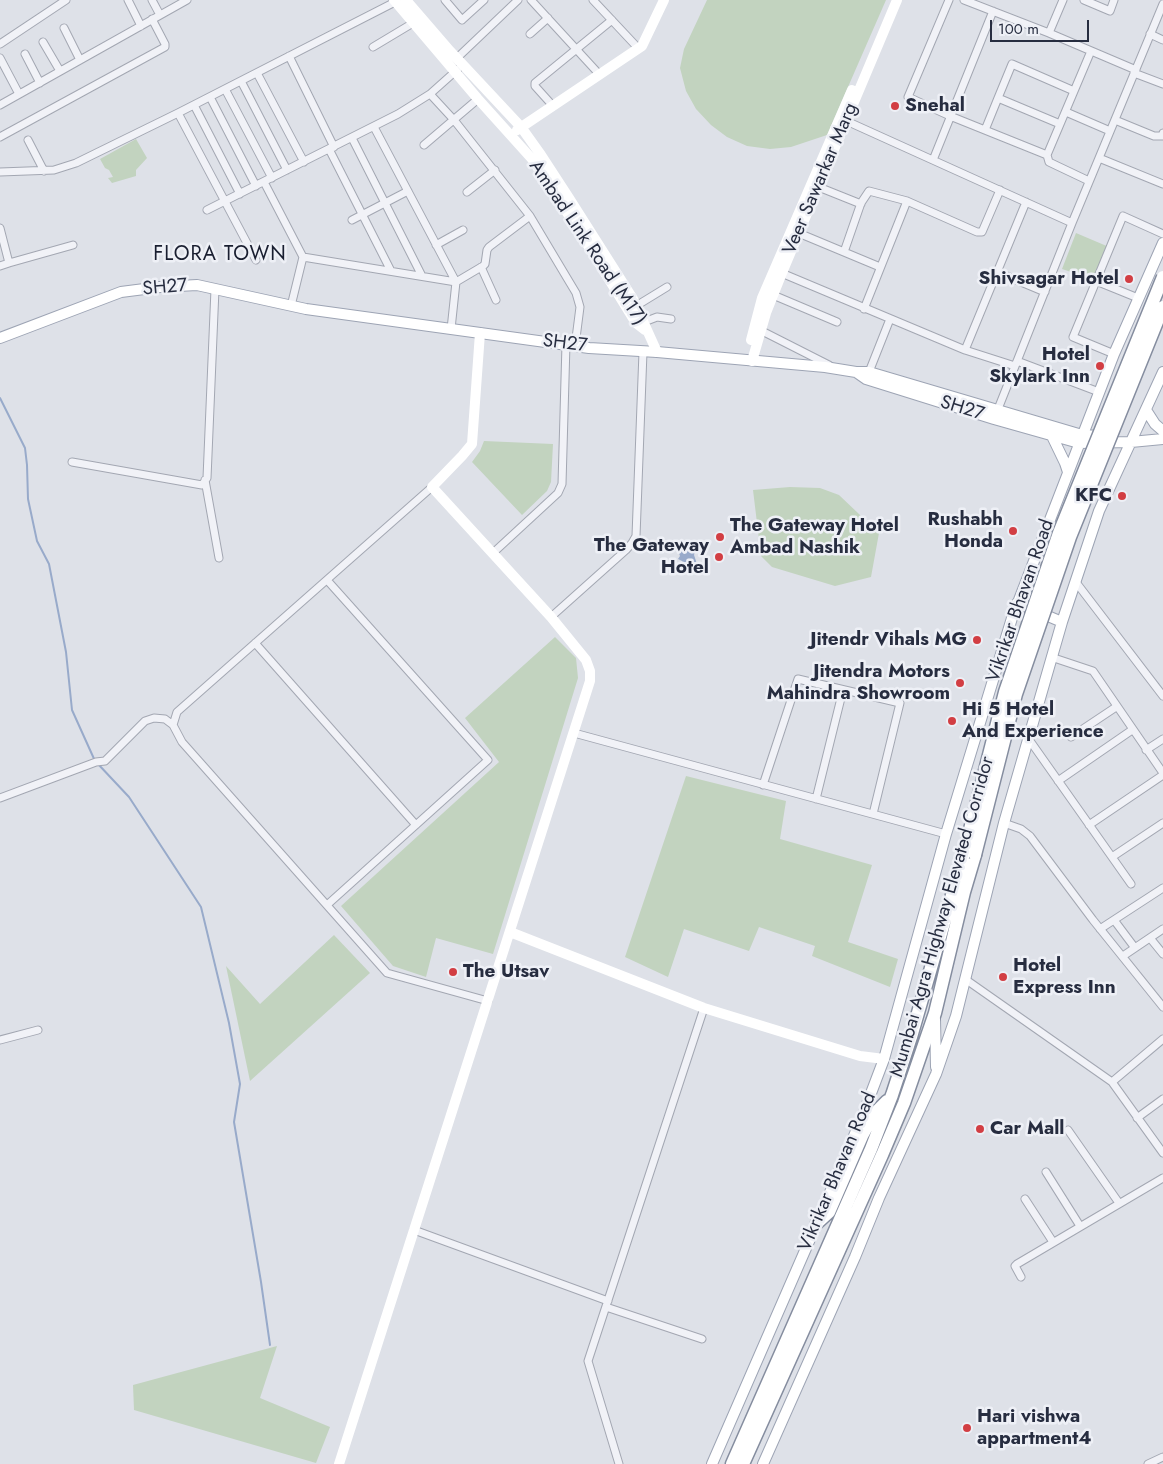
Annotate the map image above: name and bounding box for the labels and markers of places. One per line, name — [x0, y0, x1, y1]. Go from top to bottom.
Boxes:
place label: Snehal — [905, 95, 965, 117]
marker: Snehal — [889, 100, 901, 112]
place label: Shivsagar Hotel — [979, 268, 1119, 290]
marker: Shivsagar Hotel — [1123, 273, 1135, 285]
place label: Hotel Skylark Inn — [989, 344, 1090, 388]
marker: Hotel Skylark Inn — [1094, 360, 1106, 372]
place label: KFC — [1075, 485, 1112, 507]
marker: KFC — [1116, 490, 1128, 502]
place label: Rushabh Honda — [928, 509, 1003, 553]
place label: The Gateway Hotel Ambad Nashik — [730, 515, 899, 559]
marker: Rushabh Honda — [1007, 525, 1019, 537]
marker: The Gateway Hotel Ambad Nashik — [714, 531, 726, 543]
place label: The Gateway Hotel — [594, 535, 709, 579]
marker: The Gateway Hotel — [713, 551, 725, 563]
place label: Jitendr Vihals MG — [810, 629, 967, 651]
marker: Jitendr Vihals MG — [971, 634, 983, 646]
place label: Jitendra Motors Mahindra Showroom — [767, 661, 950, 705]
marker: Jitendra Motors Mahindra Showroom — [954, 677, 966, 689]
place label: Hi 5 Hotel And Experience — [962, 699, 1104, 743]
marker: Hi 5 Hotel And Experience — [946, 715, 958, 727]
place label: Hotel Express Inn — [1013, 955, 1116, 999]
place label: The Utsav — [463, 961, 549, 983]
marker: The Utsav — [447, 966, 459, 978]
marker: Hotel Express Inn — [997, 971, 1009, 983]
place label: Car Mall — [990, 1118, 1064, 1140]
marker: Car Mall — [974, 1123, 986, 1135]
place label: Hari vishwa appartment4 — [977, 1406, 1091, 1450]
marker: Hari vishwa appartment4 — [961, 1422, 973, 1434]

